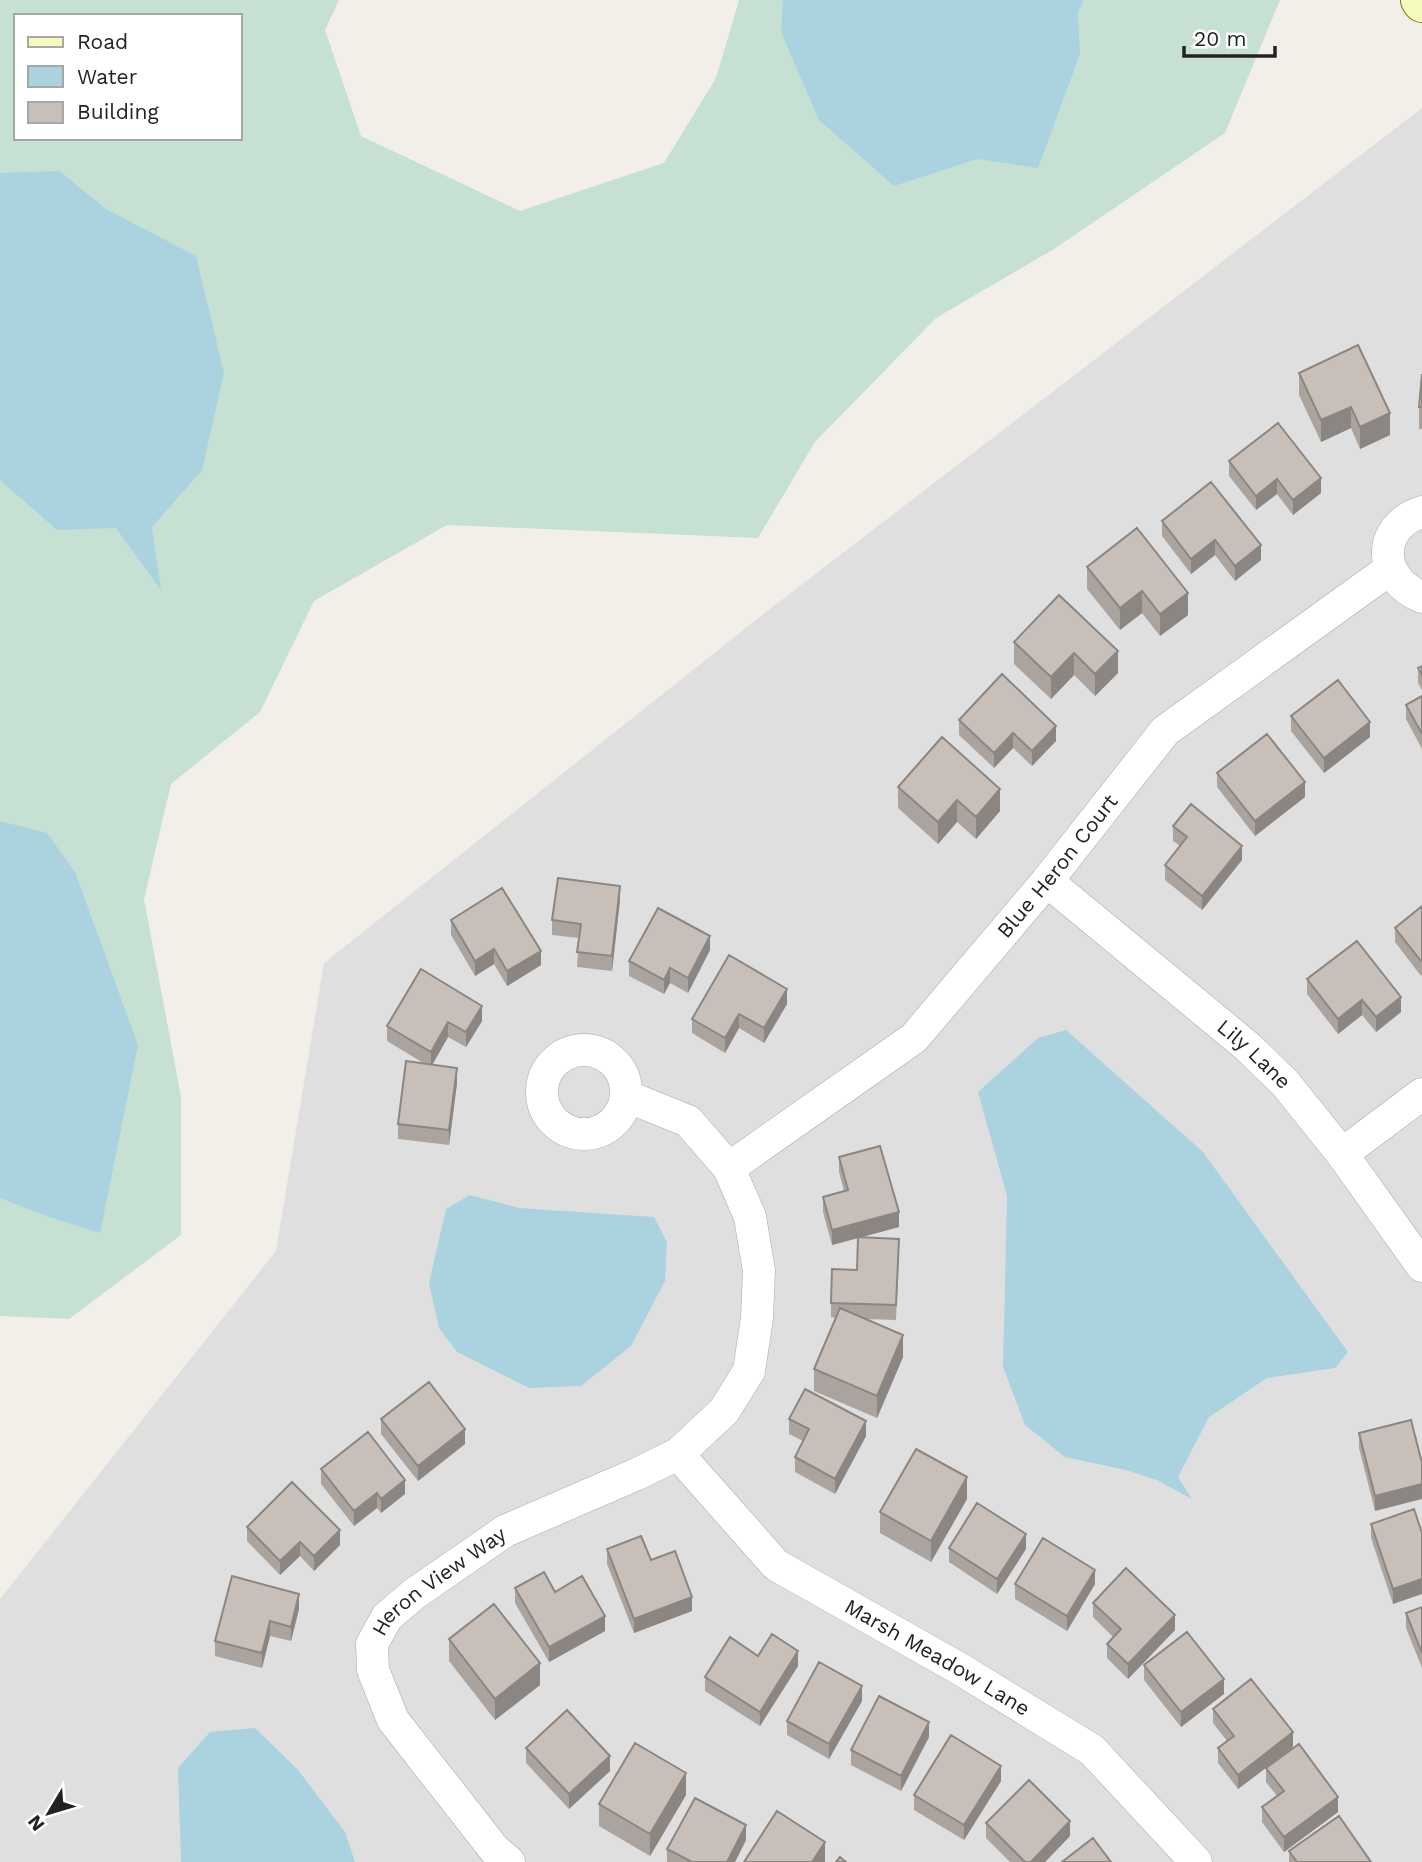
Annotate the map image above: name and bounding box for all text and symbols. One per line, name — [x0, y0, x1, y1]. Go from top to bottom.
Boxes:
legend — [14, 14, 242, 140]
scale bar — [1184, 14, 1275, 58]
text: 20 m — [1194, 26, 1246, 51]
text: Road — [77, 29, 128, 54]
text: Water — [77, 64, 138, 89]
text: Building — [77, 99, 159, 124]
street label: Blue Heron Court — [991, 789, 1123, 943]
street label: Lily Lane — [1212, 1014, 1296, 1094]
street label: Heron View Way — [366, 1521, 511, 1640]
street label: Marsh Meadow Lane — [840, 1593, 1035, 1721]
north arrow — [14, 1778, 84, 1848]
text: N — [23, 1811, 49, 1836]

